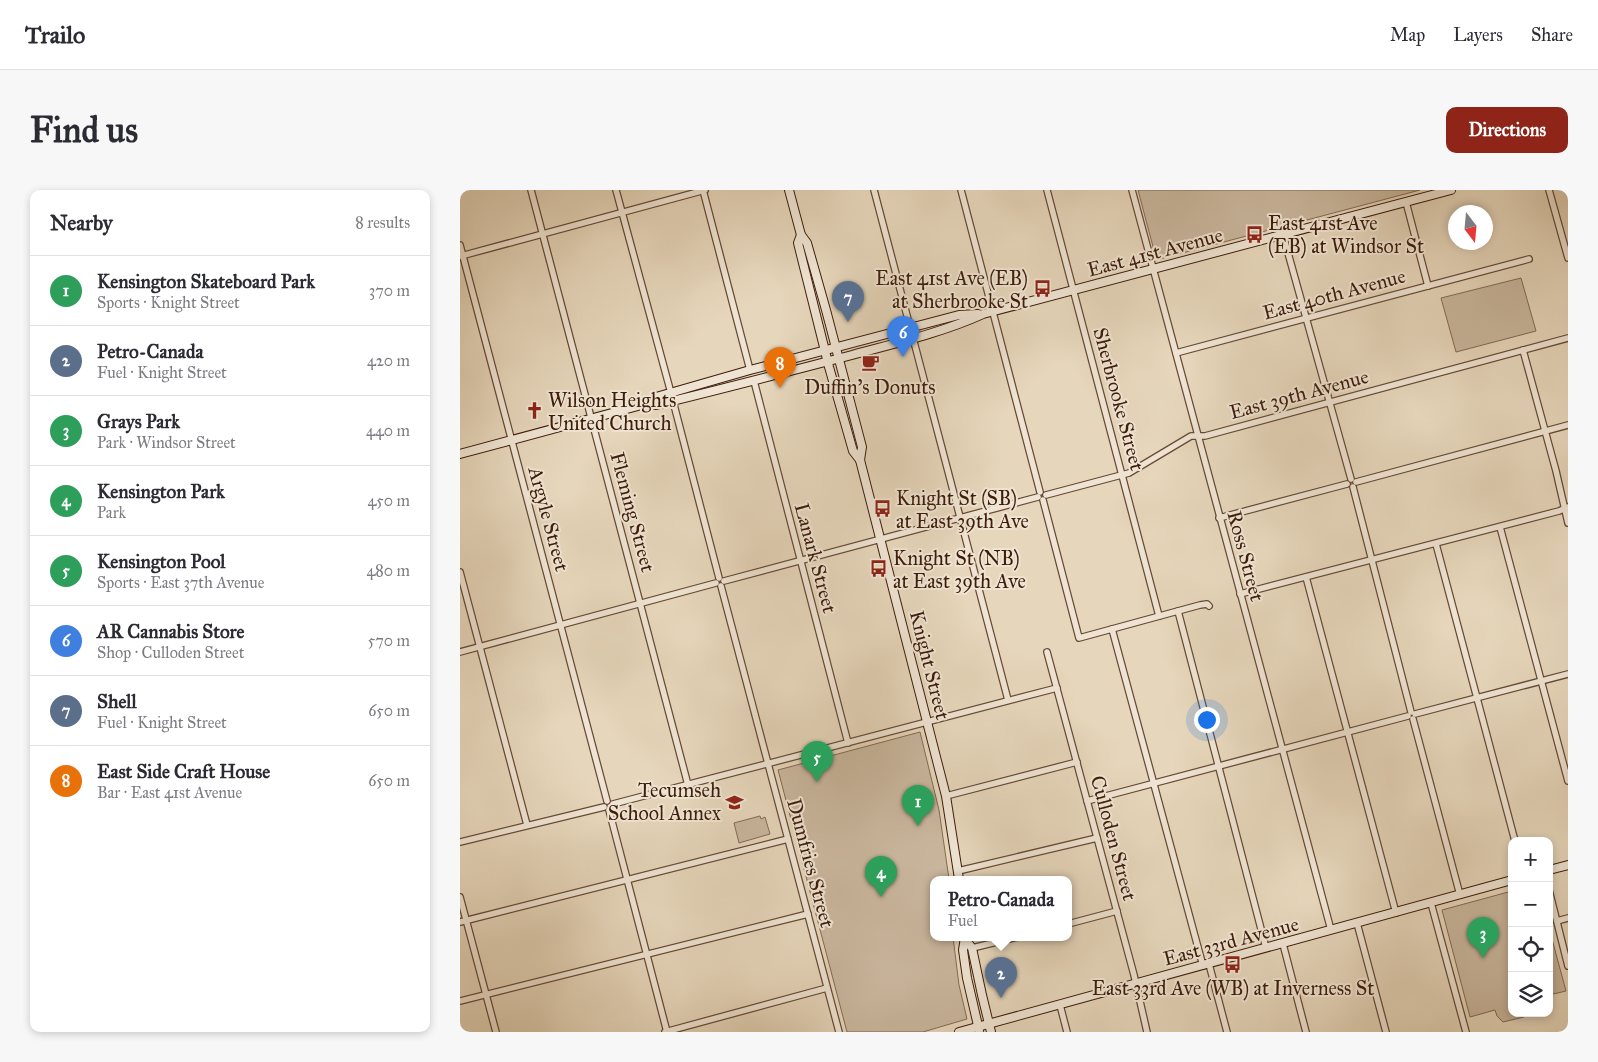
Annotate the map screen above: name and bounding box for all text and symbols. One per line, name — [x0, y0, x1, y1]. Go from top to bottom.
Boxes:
text: Trailo — [25, 20, 85, 50]
text: Map — [1390, 24, 1425, 46]
text: Layers — [1453, 24, 1503, 46]
text: Share — [1531, 24, 1573, 46]
button: Directions — [1446, 107, 1568, 153]
text: Find us — [30, 109, 138, 152]
north arrow — [1448, 205, 1493, 250]
text: Nearby — [50, 210, 113, 236]
place label: East 41st Ave (EB) at Windsor St — [1268, 211, 1424, 259]
text: 8 results — [355, 213, 410, 232]
street label: East 41st Avenue — [1085, 222, 1225, 282]
bus stop icon: East 41st Ave (EB) at Windsor St — [1244, 224, 1264, 244]
street label: East 40th Avenue — [1260, 263, 1408, 325]
place label: East 41st Ave (EB) at Sherbrooke St — [875, 266, 1028, 313]
text: Kensington Skateboard Park — [97, 270, 315, 293]
bus stop icon: East 41st Ave (EB) at Sherbrooke St — [1032, 279, 1052, 299]
text: 1 — [63, 281, 69, 300]
text: 370 m — [369, 281, 410, 300]
pin: 7 — [832, 281, 864, 322]
text: Sports · Knight Street — [97, 293, 240, 312]
pin: 6 — [887, 316, 919, 357]
street label: Sherbrooke Street — [1088, 325, 1150, 473]
text: Petro-Canada — [97, 340, 203, 363]
pin: 8 — [764, 347, 796, 388]
text: 2 — [62, 351, 70, 370]
text: 420 m — [367, 351, 410, 370]
cafe icon: Duffin's Donuts — [860, 353, 880, 373]
text: Fuel · Knight Street — [97, 363, 227, 382]
street label: East 39th Avenue — [1227, 364, 1371, 424]
place label: Duffin's Donuts — [804, 375, 936, 399]
place label: Wilson Heights United Church — [548, 388, 676, 435]
church icon: Wilson Heights United Church — [524, 401, 544, 421]
text: Grays Park — [97, 410, 180, 433]
text: 3 — [63, 421, 69, 440]
text: 440 m — [366, 421, 410, 440]
text: Park · Windsor Street — [97, 433, 236, 452]
street label: Fleming Street — [604, 449, 661, 575]
street label: Argyle Street — [522, 463, 574, 574]
text: Kensington Park — [97, 480, 225, 503]
place label: Knight St (SB) at East 39th Ave — [896, 486, 1029, 533]
text: 4 — [62, 491, 70, 510]
text: 450 m — [367, 491, 410, 510]
bus stop icon: Knight St (SB) at East 39th Ave — [872, 499, 892, 519]
street label: Lanark Street — [790, 500, 842, 616]
text: Park — [97, 503, 126, 522]
street label: Ross Street — [1222, 508, 1270, 604]
place label: Knight St (NB) at East 39th Ave — [893, 546, 1026, 593]
text: Kensington Pool — [97, 550, 226, 573]
bus stop icon: Knight St (NB) at East 39th Ave — [869, 559, 889, 579]
text: 5 — [62, 561, 70, 580]
text: 480 m — [366, 561, 410, 580]
text: Sports · East 37th Avenue — [97, 573, 264, 592]
street label: Knight Street — [904, 608, 955, 722]
text: AR Cannabis Store — [97, 620, 244, 643]
text: 6 — [62, 631, 70, 650]
text: 570 m — [368, 631, 410, 650]
text: Shop · Culloden Street — [97, 643, 244, 662]
text: Shell — [97, 690, 137, 713]
text: 7 — [62, 701, 70, 720]
text: 650 m — [368, 701, 410, 720]
your location — [1194, 707, 1220, 733]
text: Fuel · Knight Street — [97, 713, 227, 732]
pin: 5 — [801, 741, 833, 782]
text: East Side Craft House — [97, 760, 270, 783]
text: 8 — [62, 771, 70, 790]
text: 650 m — [368, 771, 410, 790]
street label: Culloden Street — [1086, 773, 1142, 903]
place label: Tecumseh School Annex — [608, 778, 721, 825]
text: Bar · East 41st Avenue — [97, 783, 242, 802]
pin: 1 — [902, 785, 934, 826]
school or university icon: Tecumseh School Annex — [725, 792, 745, 812]
street label: Dumfries Street — [782, 796, 840, 930]
map controls — [1508, 837, 1553, 1017]
button: + — [1508, 837, 1553, 882]
pin: 4 — [865, 856, 897, 897]
popup — [930, 876, 1072, 941]
button: − — [1508, 882, 1553, 927]
text: Petro-Canada — [948, 888, 1054, 911]
text: Fuel — [948, 911, 978, 930]
street label: East 33rd Avenue — [1161, 911, 1301, 971]
pin: 3 — [1467, 917, 1499, 958]
button: locate — [1508, 927, 1553, 972]
bus stop icon: East 33rd Ave (WB) at Inverness St — [1223, 954, 1243, 974]
pin: 2 — [985, 957, 1017, 998]
button: layers — [1508, 972, 1553, 1017]
place label: East 33rd Ave (WB) at Inverness St — [1092, 976, 1374, 1001]

